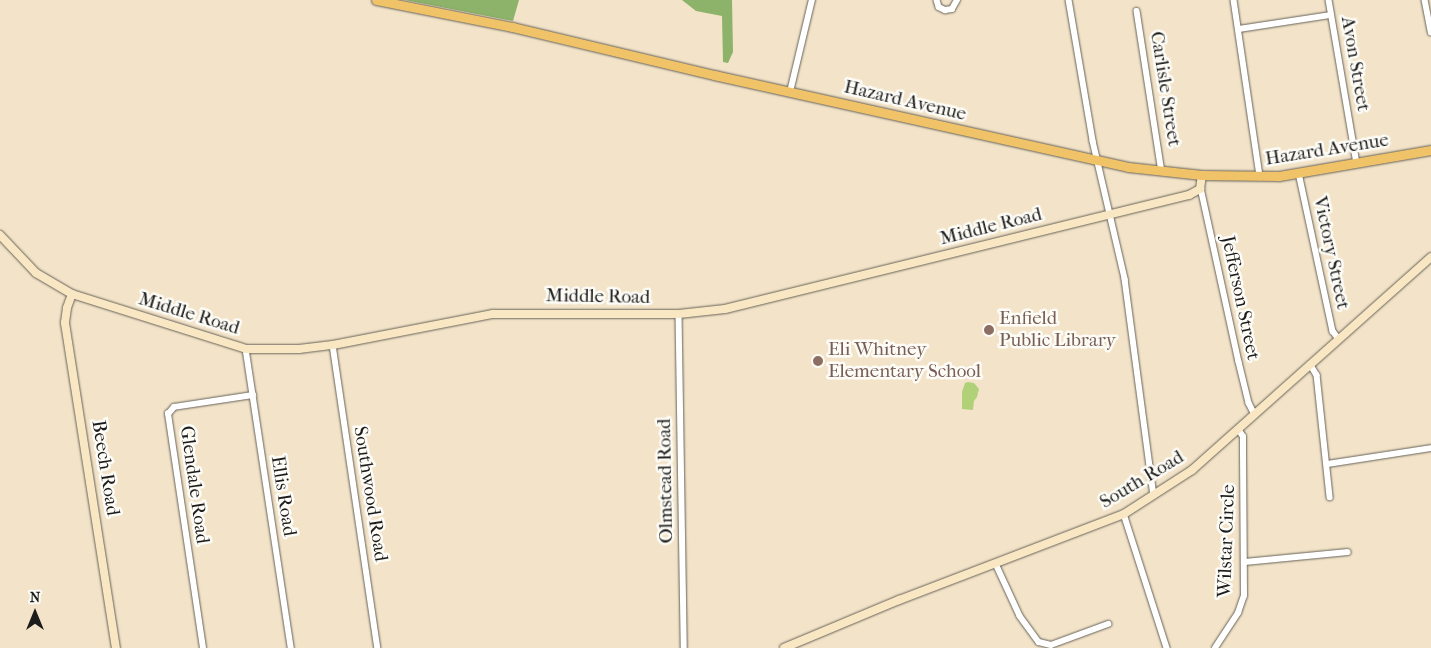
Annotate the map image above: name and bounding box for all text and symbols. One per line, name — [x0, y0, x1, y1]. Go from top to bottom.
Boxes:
street label: Avon Street — [1335, 15, 1375, 113]
street label: Carlisle Street — [1145, 30, 1185, 148]
street label: Hazard Avenue — [842, 76, 968, 126]
street label: Hazard Avenue — [1264, 129, 1390, 171]
street label: Victory Street — [1308, 194, 1354, 312]
street label: Middle Road — [938, 203, 1044, 251]
street label: Jefferson Street — [1216, 234, 1264, 362]
street label: Middle Road — [546, 285, 650, 309]
street label: Middle Road — [136, 288, 242, 340]
place label: Enfield Public Library — [999, 308, 1116, 352]
marker: Enfield Public Library — [983, 324, 995, 336]
place label: Eli Whitney Elementary School — [828, 339, 981, 383]
marker: Eli Whitney Elementary School — [812, 355, 824, 367]
street label: Olmstead Road — [654, 418, 678, 544]
street label: Beech Road — [86, 419, 124, 517]
street label: Glendale Road — [174, 425, 214, 545]
street label: Southwood Road — [348, 425, 392, 563]
street label: South Road — [1096, 446, 1188, 514]
street label: Ellis Road — [265, 454, 301, 538]
street label: Wilstar Circle — [1214, 484, 1240, 598]
north arrow — [10, 588, 60, 638]
text: N — [30, 589, 40, 606]

